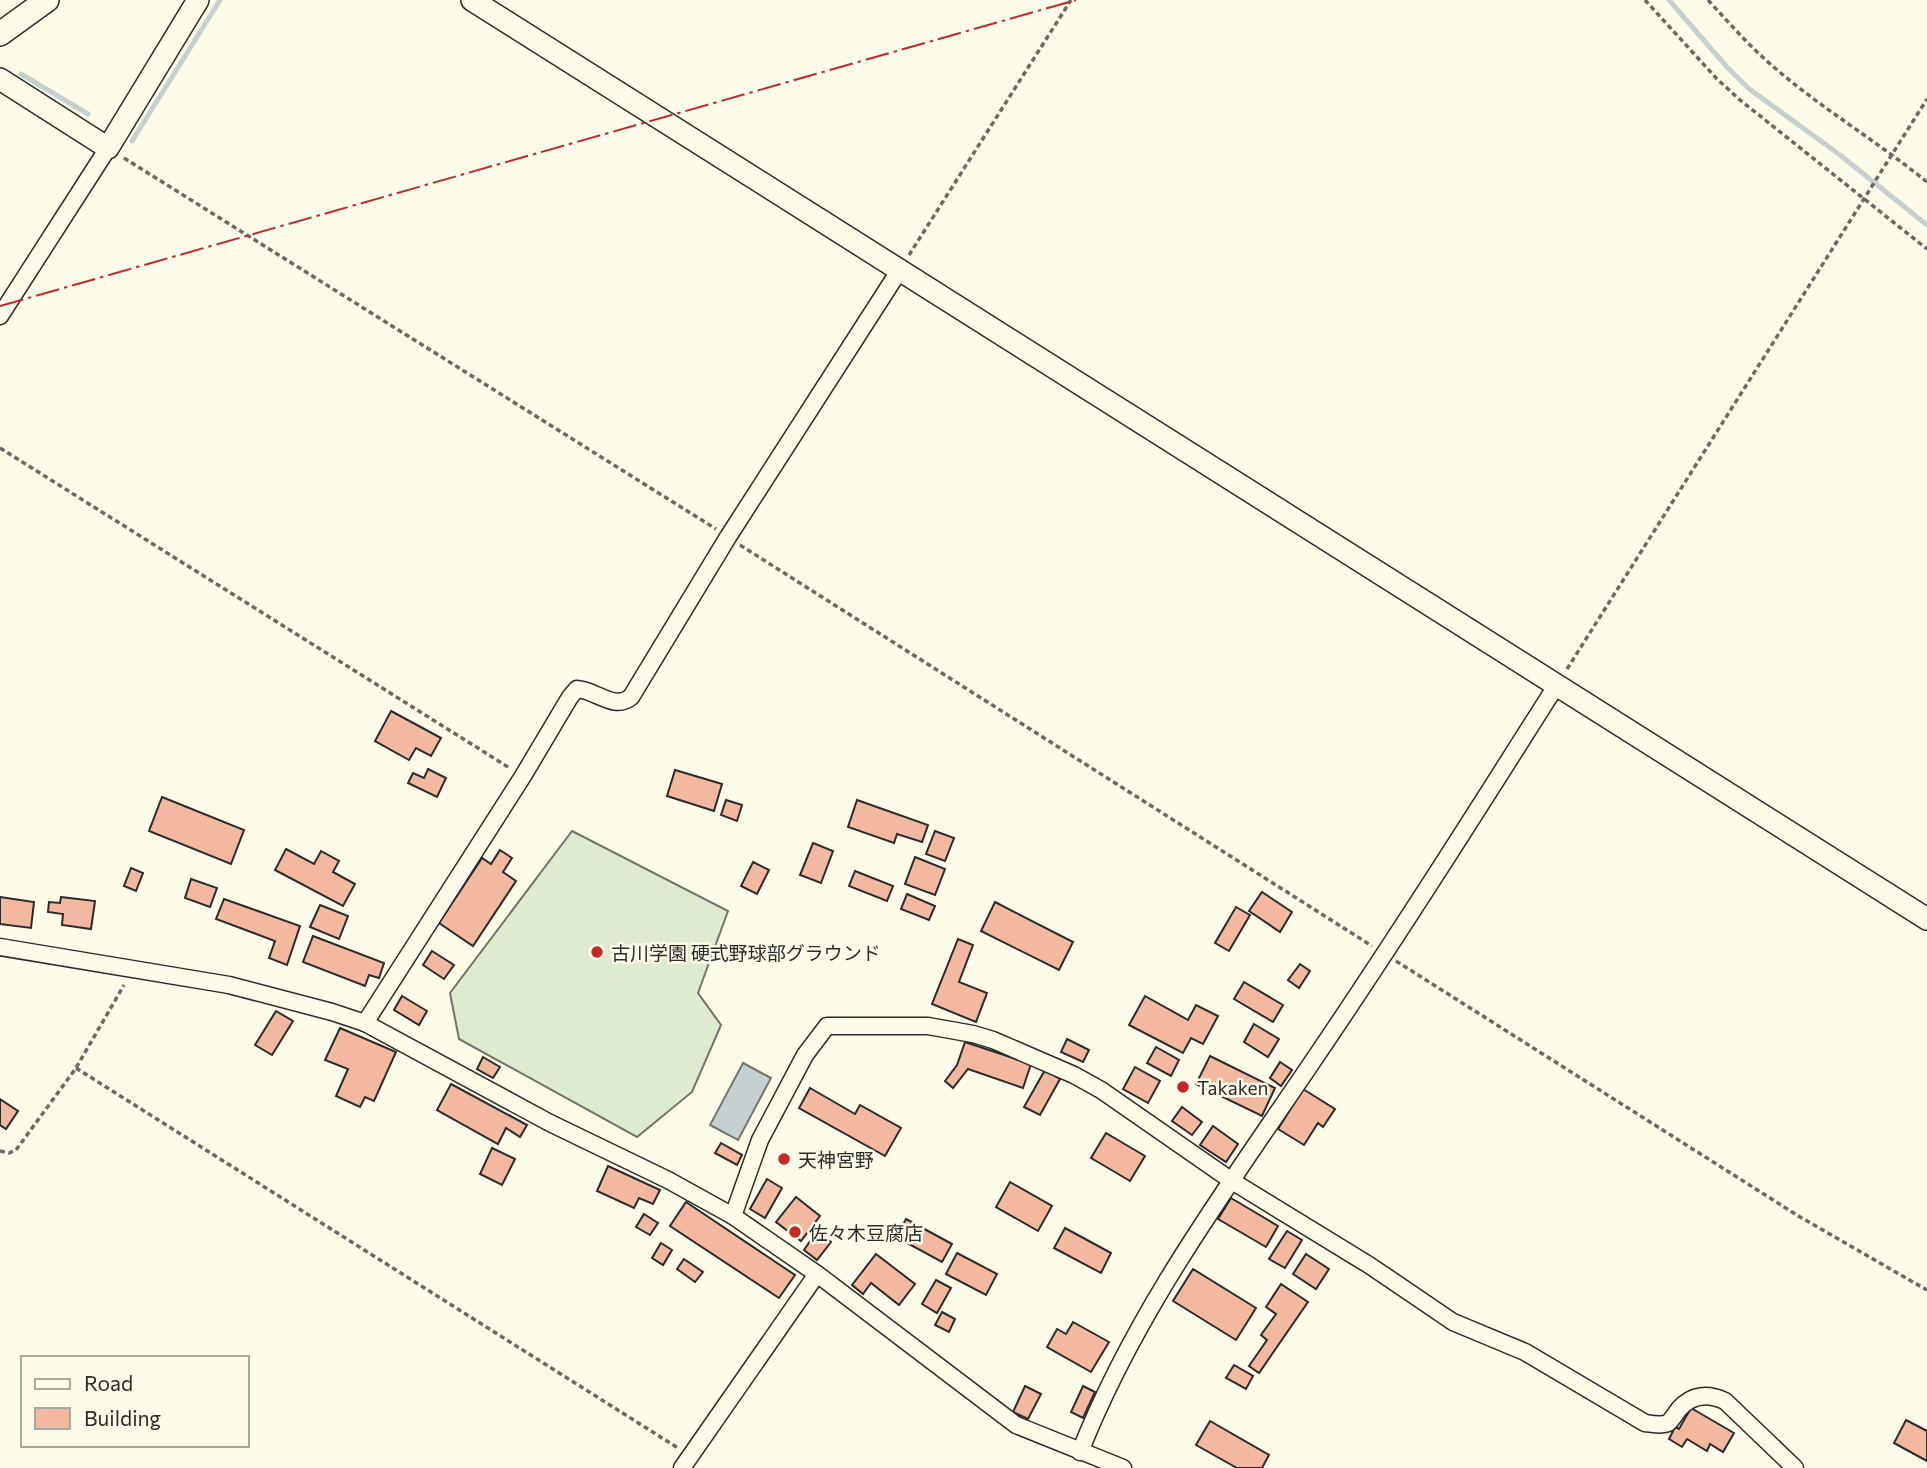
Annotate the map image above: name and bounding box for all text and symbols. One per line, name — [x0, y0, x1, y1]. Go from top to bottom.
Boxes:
place label: 古川学園 硬式野球部グラウンド — [611, 941, 881, 964]
marker: 古川学園 硬式野球部グラウンド — [589, 944, 605, 960]
place label: Takaken — [1197, 1076, 1269, 1099]
marker: Takaken — [1175, 1079, 1191, 1095]
place label: 天神宮野 — [798, 1148, 874, 1171]
marker: 天神宮野 — [776, 1151, 792, 1167]
place label: 佐々木豆腐店 — [809, 1221, 923, 1244]
marker: 佐々木豆腐店 — [787, 1224, 803, 1240]
legend — [21, 1356, 248, 1447]
text: Road — [84, 1370, 133, 1395]
text: Building — [84, 1405, 161, 1430]

